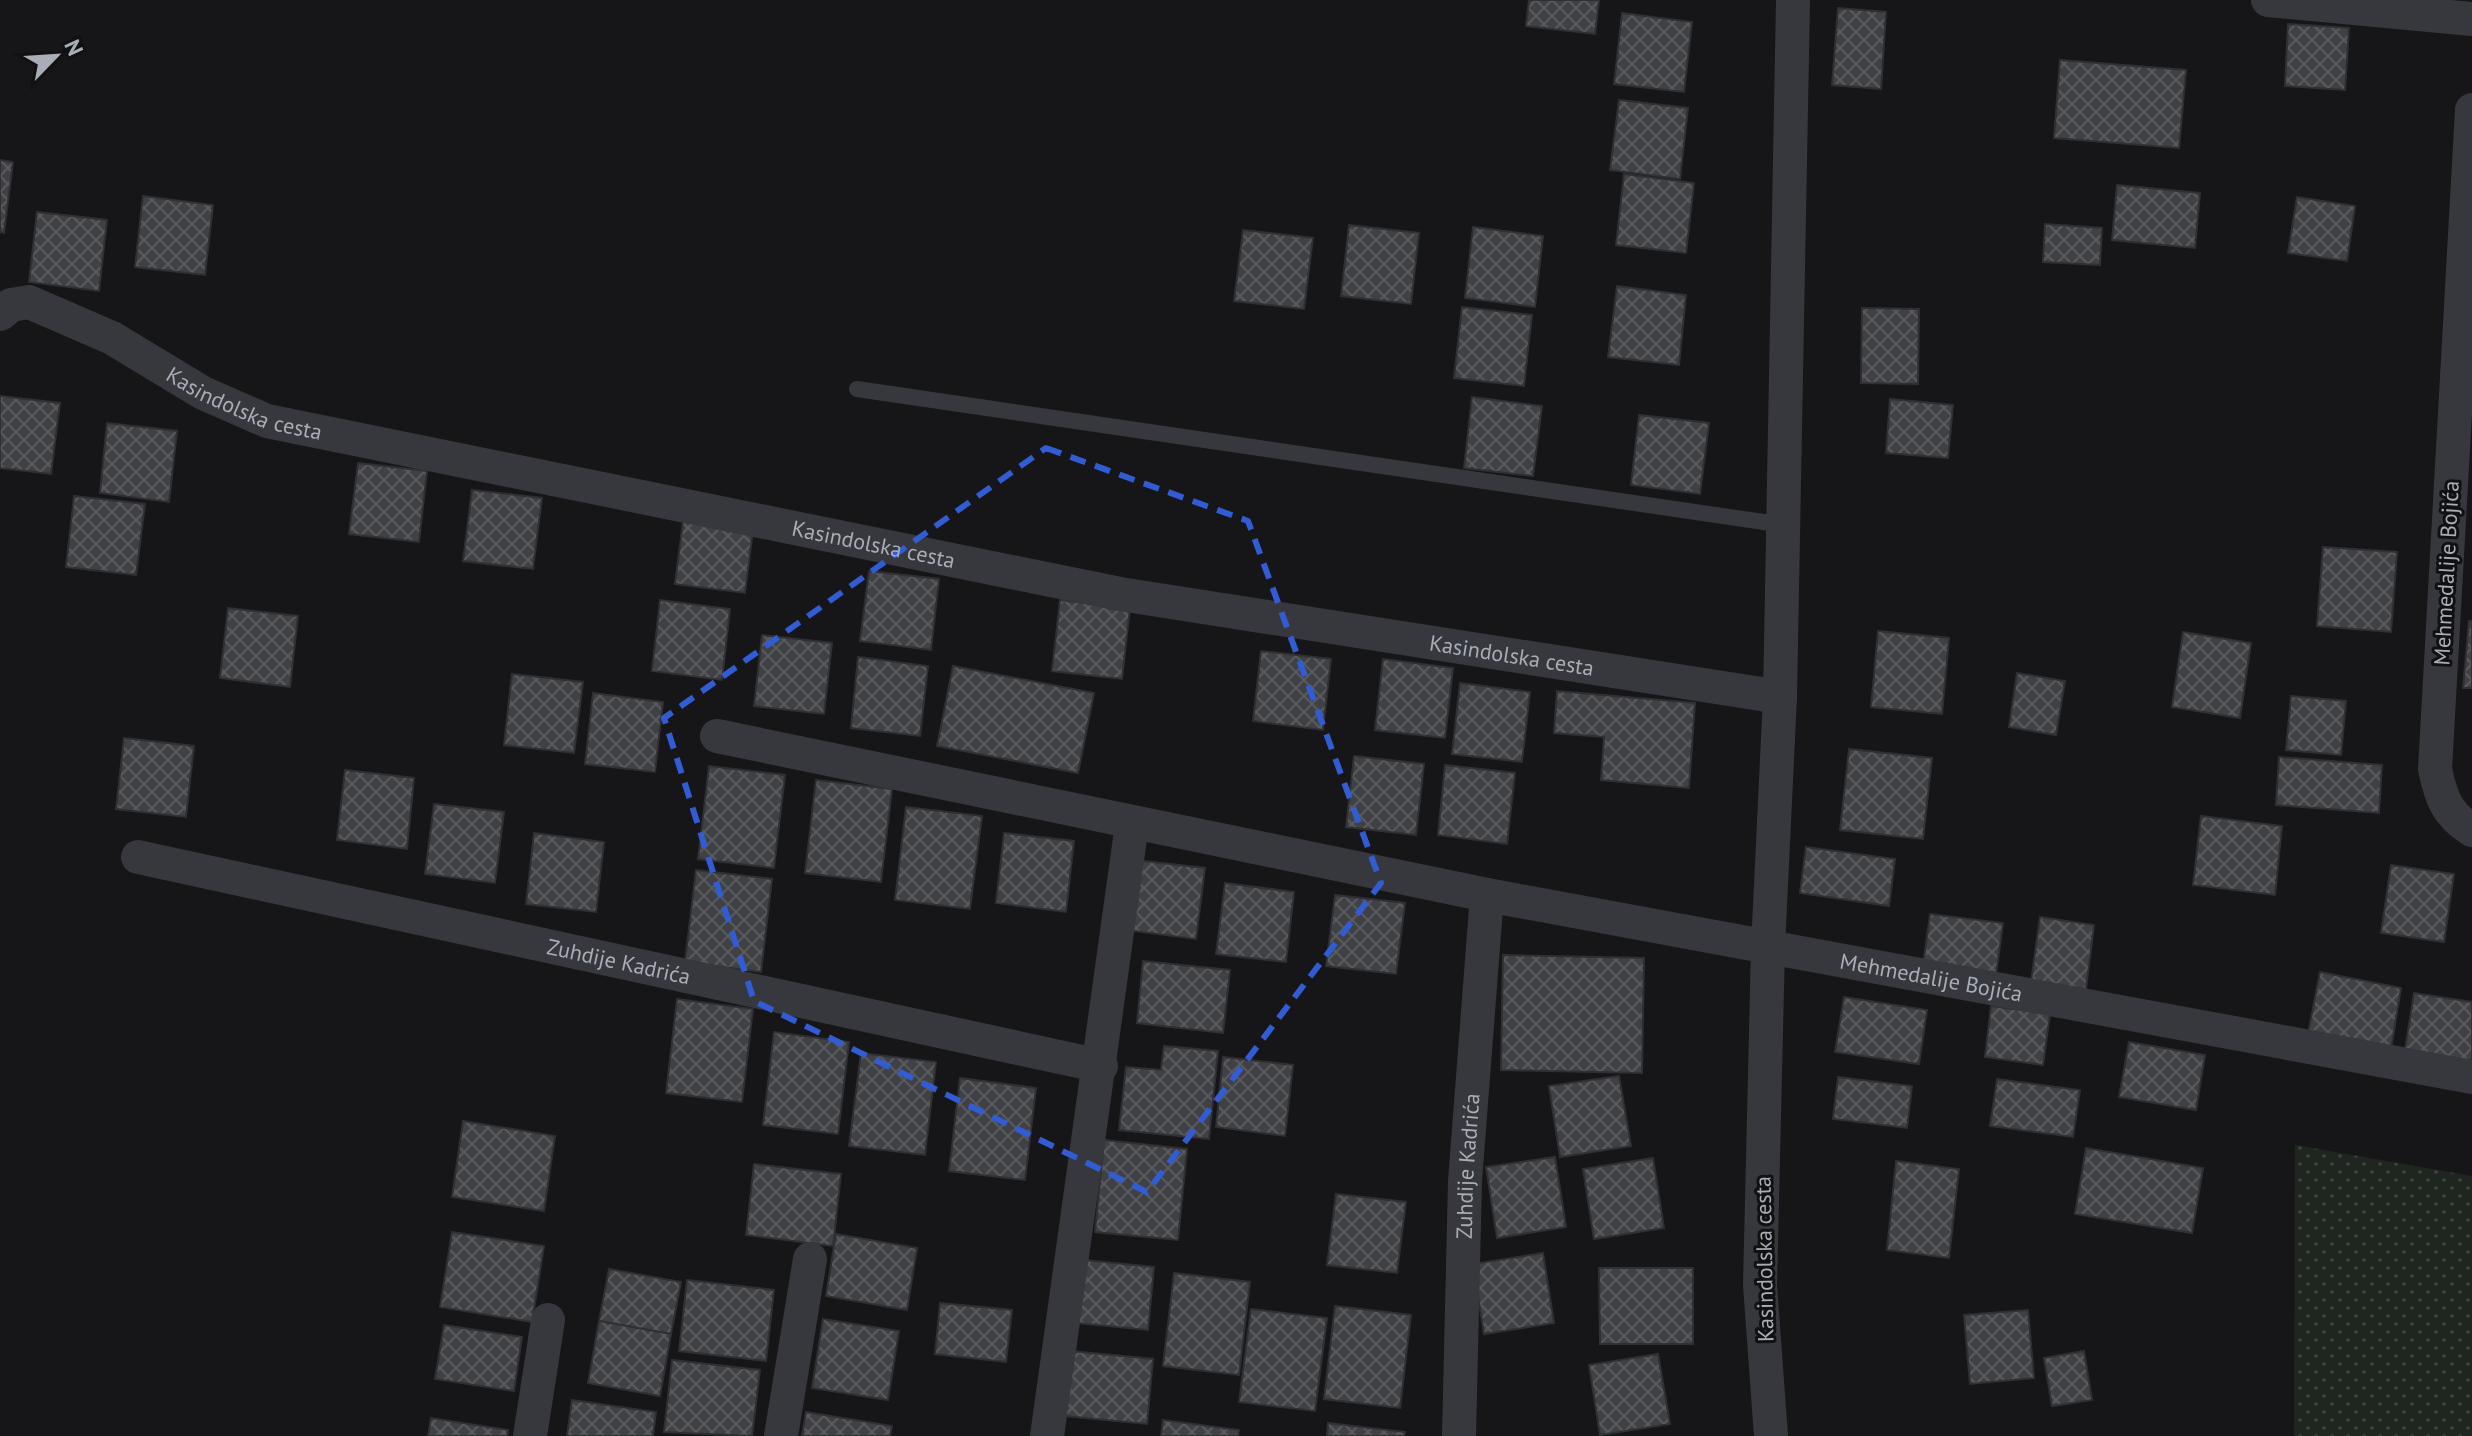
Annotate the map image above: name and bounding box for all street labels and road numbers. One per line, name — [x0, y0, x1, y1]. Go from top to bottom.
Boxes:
street label: Kasindolska cesta — [161, 360, 325, 446]
street label: Mehmedalije Bojića — [2427, 480, 2465, 666]
street label: Kasindolska cesta — [789, 514, 958, 574]
street label: Kasindolska cesta — [1428, 629, 1596, 682]
street label: Zuhdije Kadrića — [545, 932, 693, 991]
street label: Mehmedalije Bojića — [1838, 947, 2025, 1008]
street label: Zuhdije Kadrića — [1450, 1092, 1486, 1239]
street label: Kasindolska cesta — [1749, 1176, 1779, 1342]

